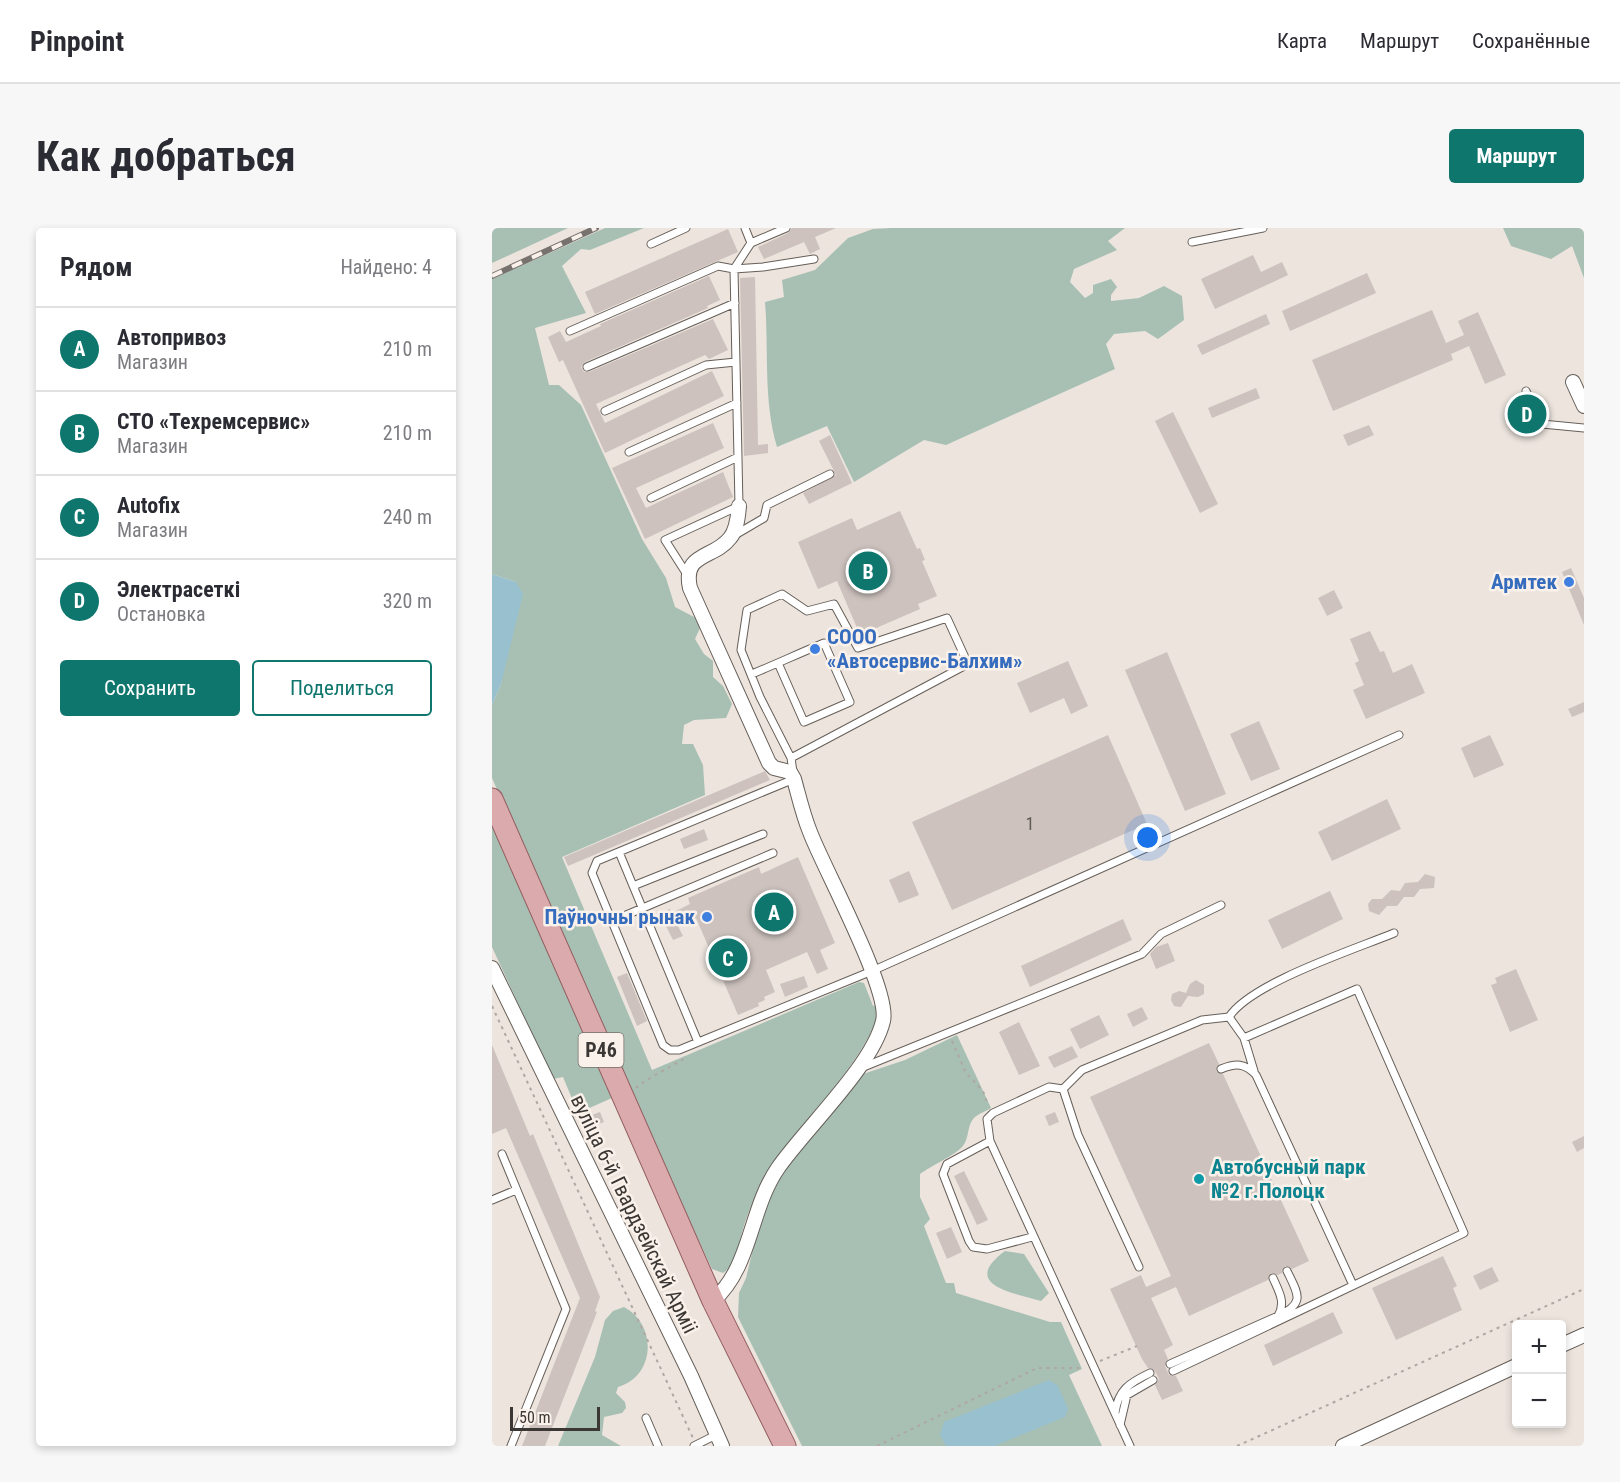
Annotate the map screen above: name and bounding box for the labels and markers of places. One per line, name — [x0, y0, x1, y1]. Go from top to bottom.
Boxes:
pin: D — [1508, 392, 1546, 436]
pin: B — [848, 548, 887, 594]
place label: Армтек — [1491, 570, 1557, 594]
marker: Армтек — [1562, 575, 1576, 589]
place label: СООО «Автосервис-Балхим» — [827, 625, 1023, 673]
marker: СООО «Автосервис-Балхим» — [808, 642, 822, 656]
pin: A — [754, 890, 794, 934]
place label: Паўночны рынак — [544, 905, 695, 929]
marker: Паўночны рынак — [700, 910, 714, 924]
pin: C — [708, 936, 748, 980]
place label: Автобусный парк №2 г.Полоцк — [1211, 1155, 1366, 1203]
marker: Автобусный парк №2 г.Полоцк — [1192, 1172, 1206, 1186]

